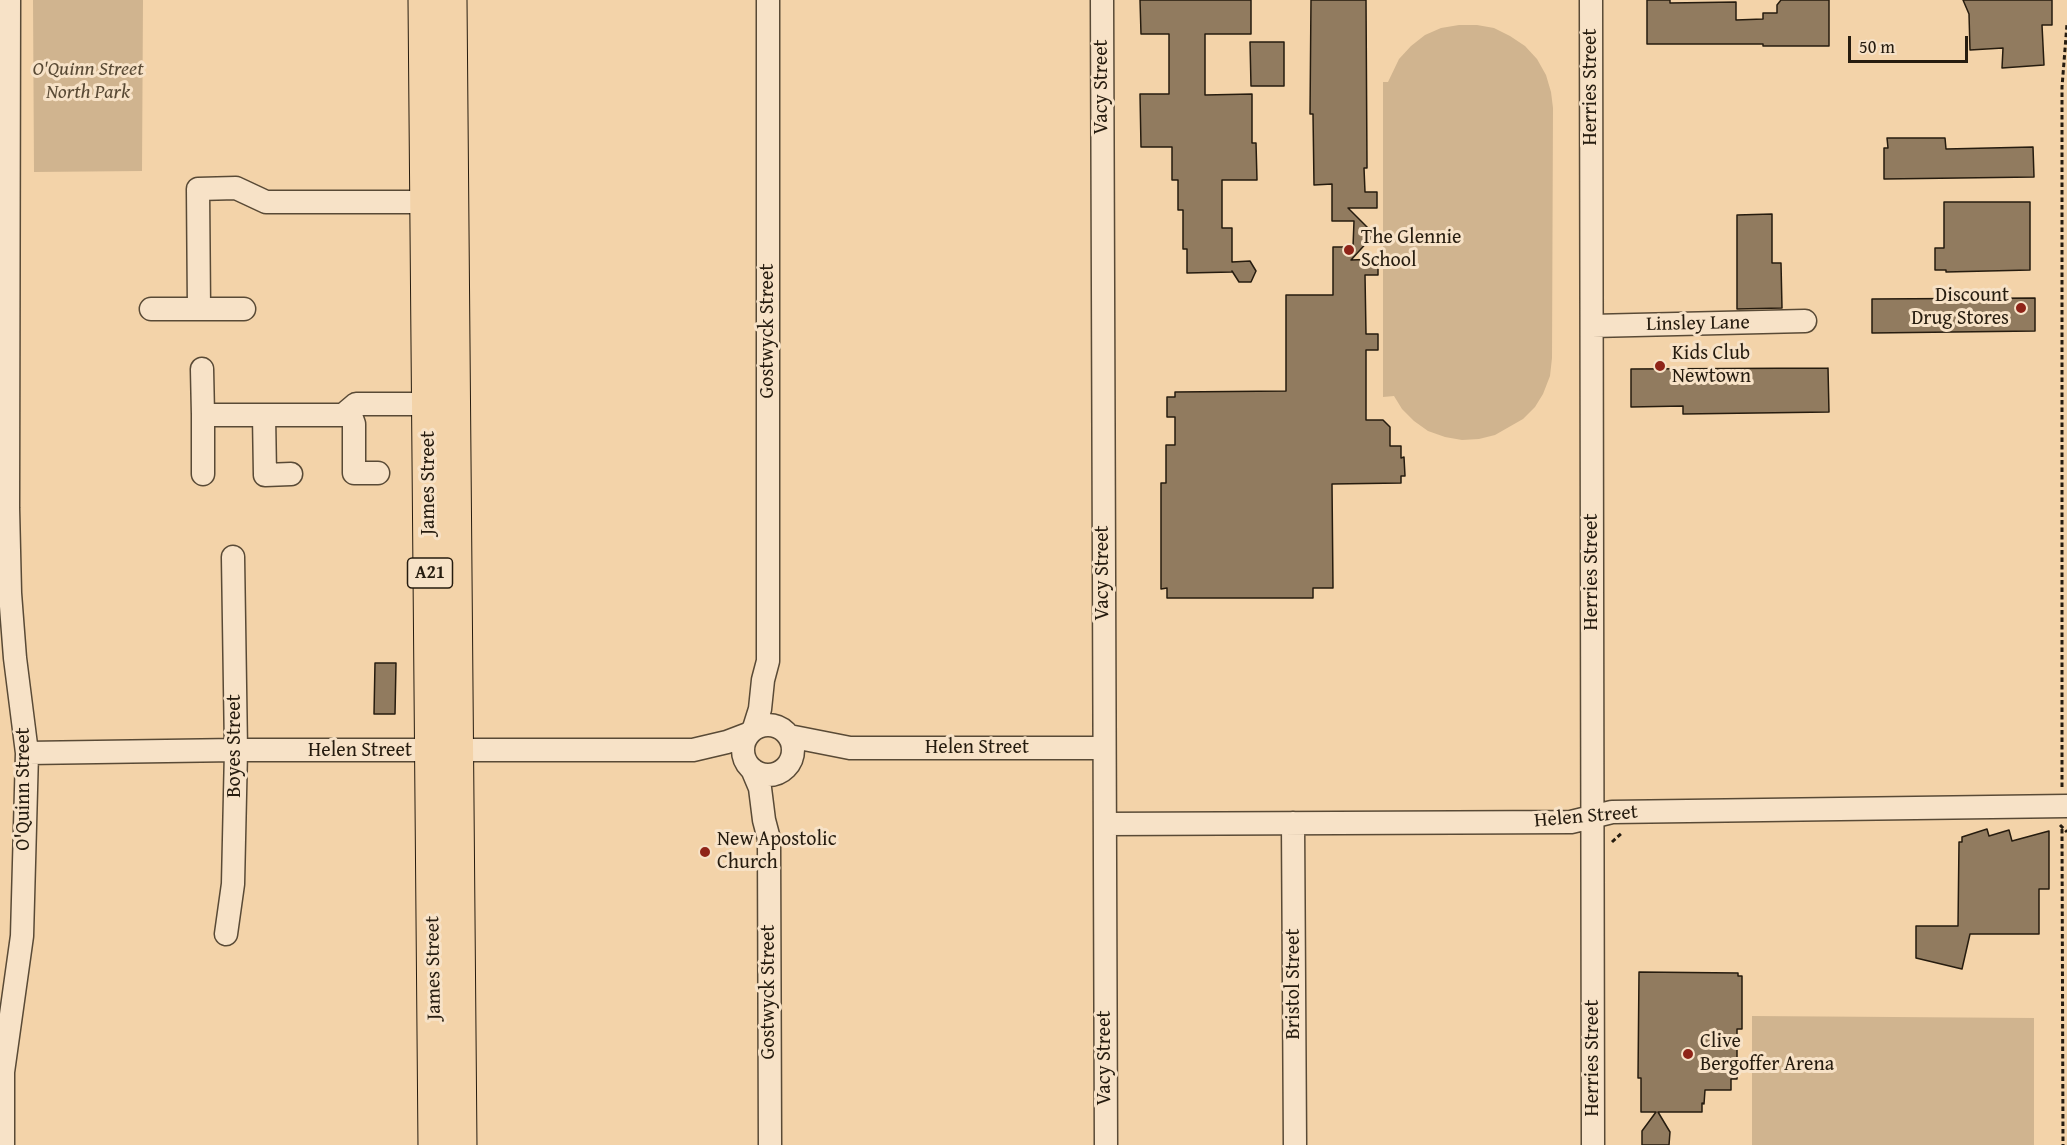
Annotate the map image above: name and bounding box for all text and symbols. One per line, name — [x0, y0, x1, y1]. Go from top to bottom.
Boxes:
scale bar — [1851, 24, 1971, 62]
street label: Herries Street — [1579, 28, 1603, 146]
text: 50 m — [1859, 33, 1895, 60]
street label: Vacy Street — [1090, 39, 1114, 135]
park label: O'Quinn Street North Park — [33, 58, 143, 105]
place label: The Glennie School — [1361, 226, 1461, 273]
marker: The Glennie School — [1342, 243, 1356, 257]
street label: Gostwyck Street — [756, 264, 780, 398]
place label: Discount Drug Stores — [1911, 284, 2009, 331]
marker: Discount Drug Stores — [2014, 301, 2028, 315]
street label: Linsley Lane — [1646, 311, 1750, 337]
place label: Kids Club Newtown — [1672, 342, 1751, 389]
marker: Kids Club Newtown — [1653, 359, 1667, 373]
street label: James Street — [417, 431, 441, 535]
street label: Herries Street — [1580, 513, 1604, 631]
street label: Vacy Street — [1091, 525, 1115, 621]
road number: A21 — [408, 558, 452, 588]
street label: Boyes Street — [223, 694, 247, 798]
street label: O'Quinn Street — [12, 727, 36, 851]
street label: Helen Street — [925, 736, 1029, 760]
street label: Helen Street — [308, 739, 412, 763]
street label: Helen Street — [1533, 801, 1639, 833]
place label: New Apostolic Church — [717, 828, 836, 875]
marker: New Apostolic Church — [698, 845, 712, 859]
street label: James Street — [421, 916, 447, 1020]
street label: Gostwyck Street — [757, 925, 781, 1059]
street label: Bristol Street — [1282, 928, 1306, 1040]
street label: Herries Street — [1581, 999, 1605, 1117]
street label: Vacy Street — [1093, 1010, 1117, 1106]
place label: Clive Bergoffer Arena — [1700, 1030, 1834, 1077]
marker: Clive Bergoffer Arena — [1681, 1047, 1695, 1061]

